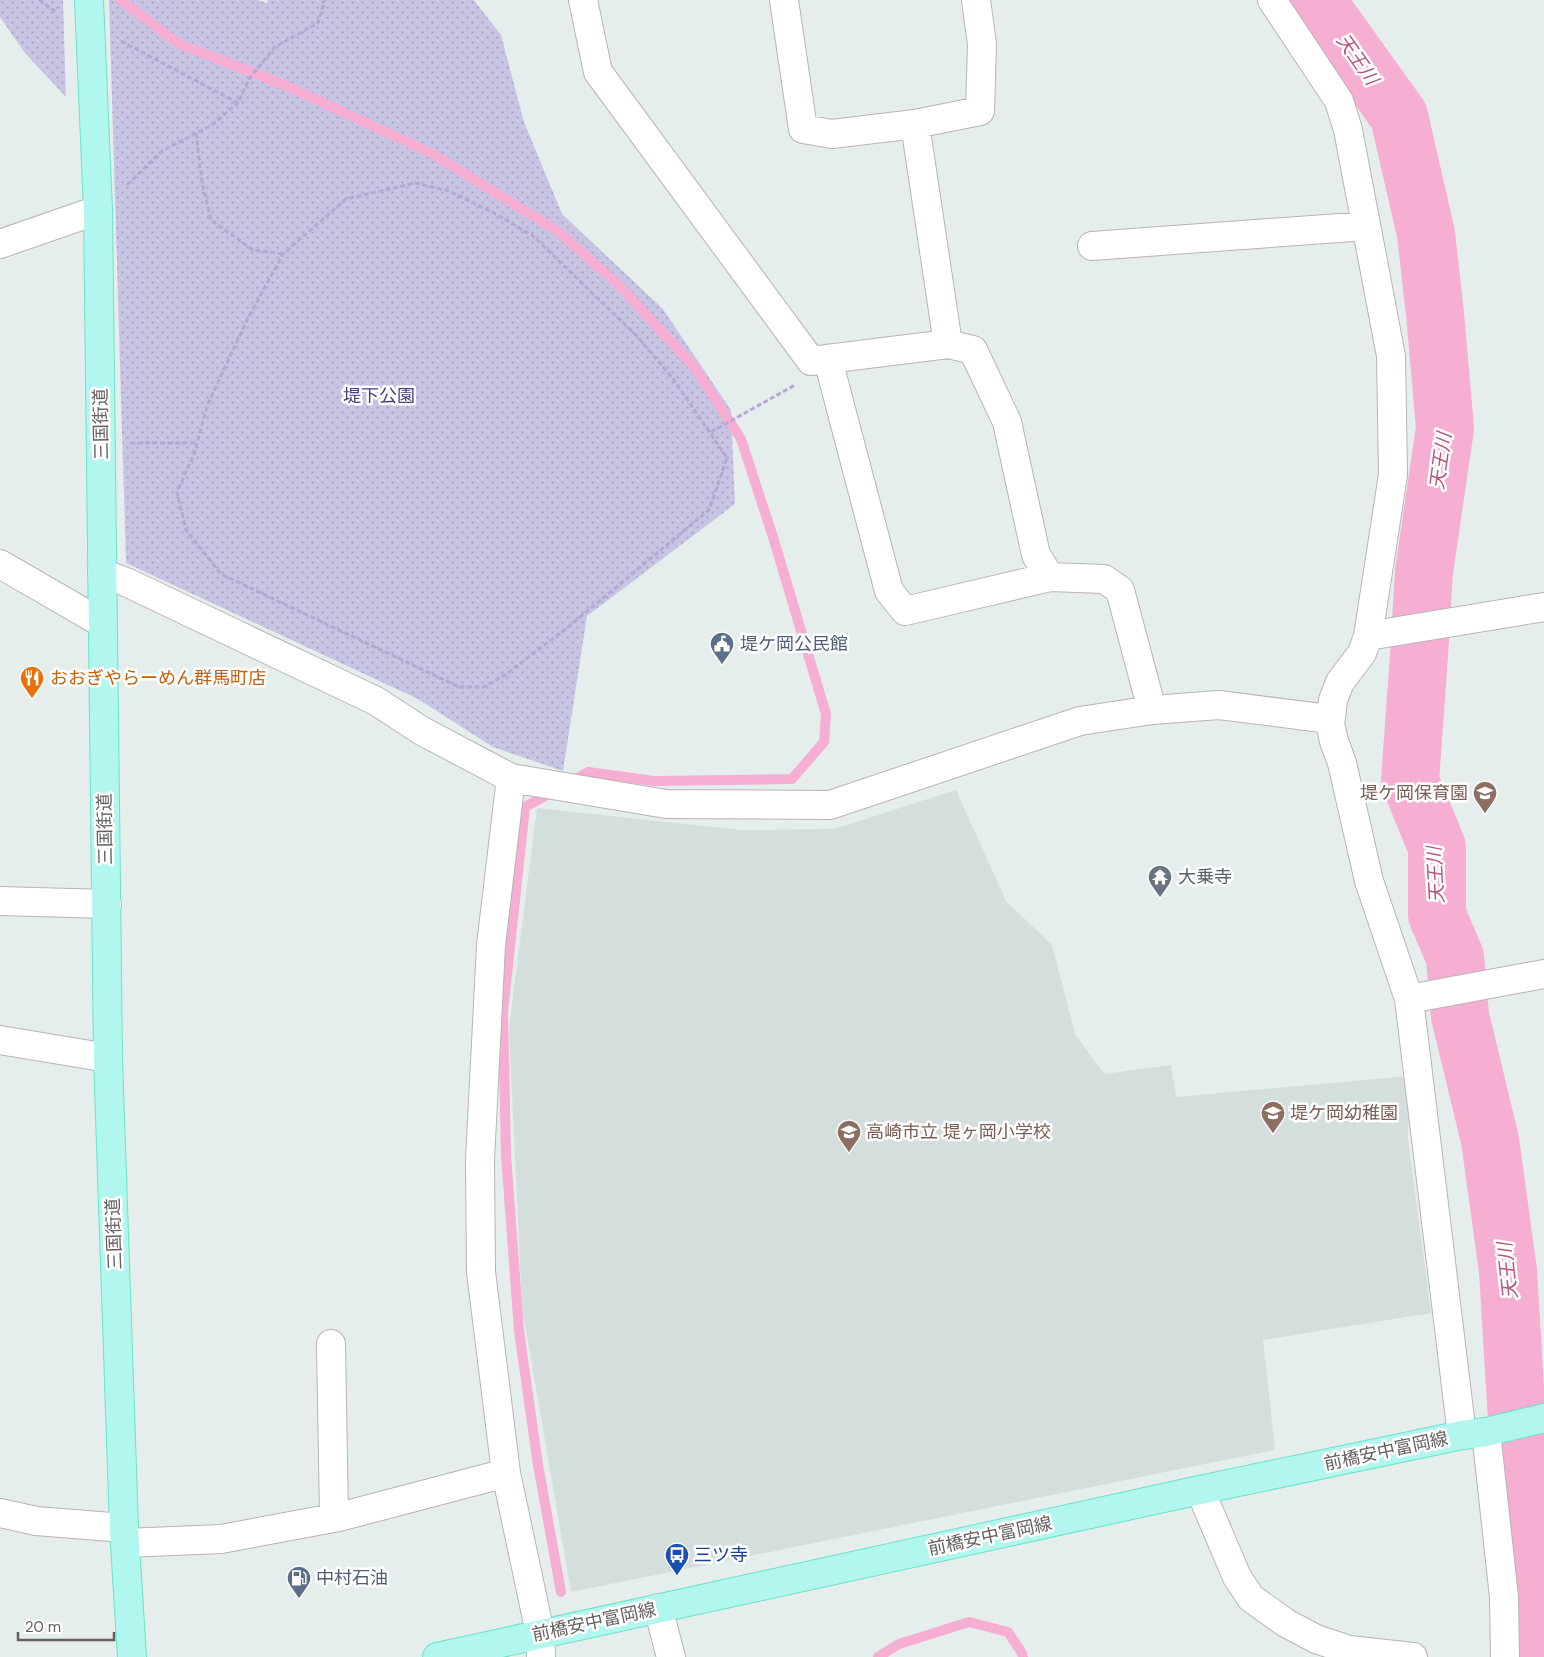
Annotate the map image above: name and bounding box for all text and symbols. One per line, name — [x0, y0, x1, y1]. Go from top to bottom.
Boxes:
water label: 天王川 — [1331, 29, 1385, 91]
park label: 堤下公園 — [343, 384, 415, 408]
street label: 三国街道 — [88, 388, 114, 460]
water label: 天王川 — [1424, 429, 1457, 491]
public building icon: 堤ケ岡公民館 — [709, 631, 735, 665]
place label: 堤ケ岡公民館 — [740, 632, 848, 656]
restaurant icon: おおぎやらーめん群馬町店 — [19, 665, 45, 699]
place label: おおぎやらーめん群馬町店 — [50, 666, 266, 690]
school or university icon: 堤ケ岡保育園 — [1472, 780, 1498, 814]
place label: 堤ケ岡保育園 — [1360, 781, 1468, 805]
street label: 三国街道 — [92, 793, 118, 865]
water label: 天王川 — [1421, 844, 1449, 904]
temple icon: 大乗寺 — [1147, 864, 1173, 898]
place label: 大乗寺 — [1178, 865, 1232, 889]
school or university icon: 堤ケ岡幼稚園 — [1260, 1100, 1286, 1134]
place label: 堤ケ岡幼稚園 — [1290, 1101, 1398, 1125]
school or university icon: 高崎市立 堤ヶ岡小学校 — [836, 1119, 862, 1153]
place label: 高崎市立 堤ヶ岡小学校 — [866, 1120, 1051, 1144]
street label: 三国街道 — [101, 1198, 127, 1270]
water label: 天王川 — [1492, 1239, 1523, 1301]
street label: 前橋安中富岡線 — [1322, 1426, 1450, 1476]
street label: 前橋安中富岡線 — [926, 1511, 1054, 1561]
bus stop icon: 三ツ寺 — [664, 1542, 690, 1576]
place label: 三ツ寺 — [694, 1543, 748, 1567]
fuel station icon: 中村石油 — [286, 1565, 312, 1599]
place label: 中村石油 — [316, 1566, 388, 1590]
street label: 前橋安中富岡線 — [530, 1597, 658, 1647]
scale bar — [18, 1610, 114, 1642]
text: 20 m — [25, 1617, 61, 1637]

